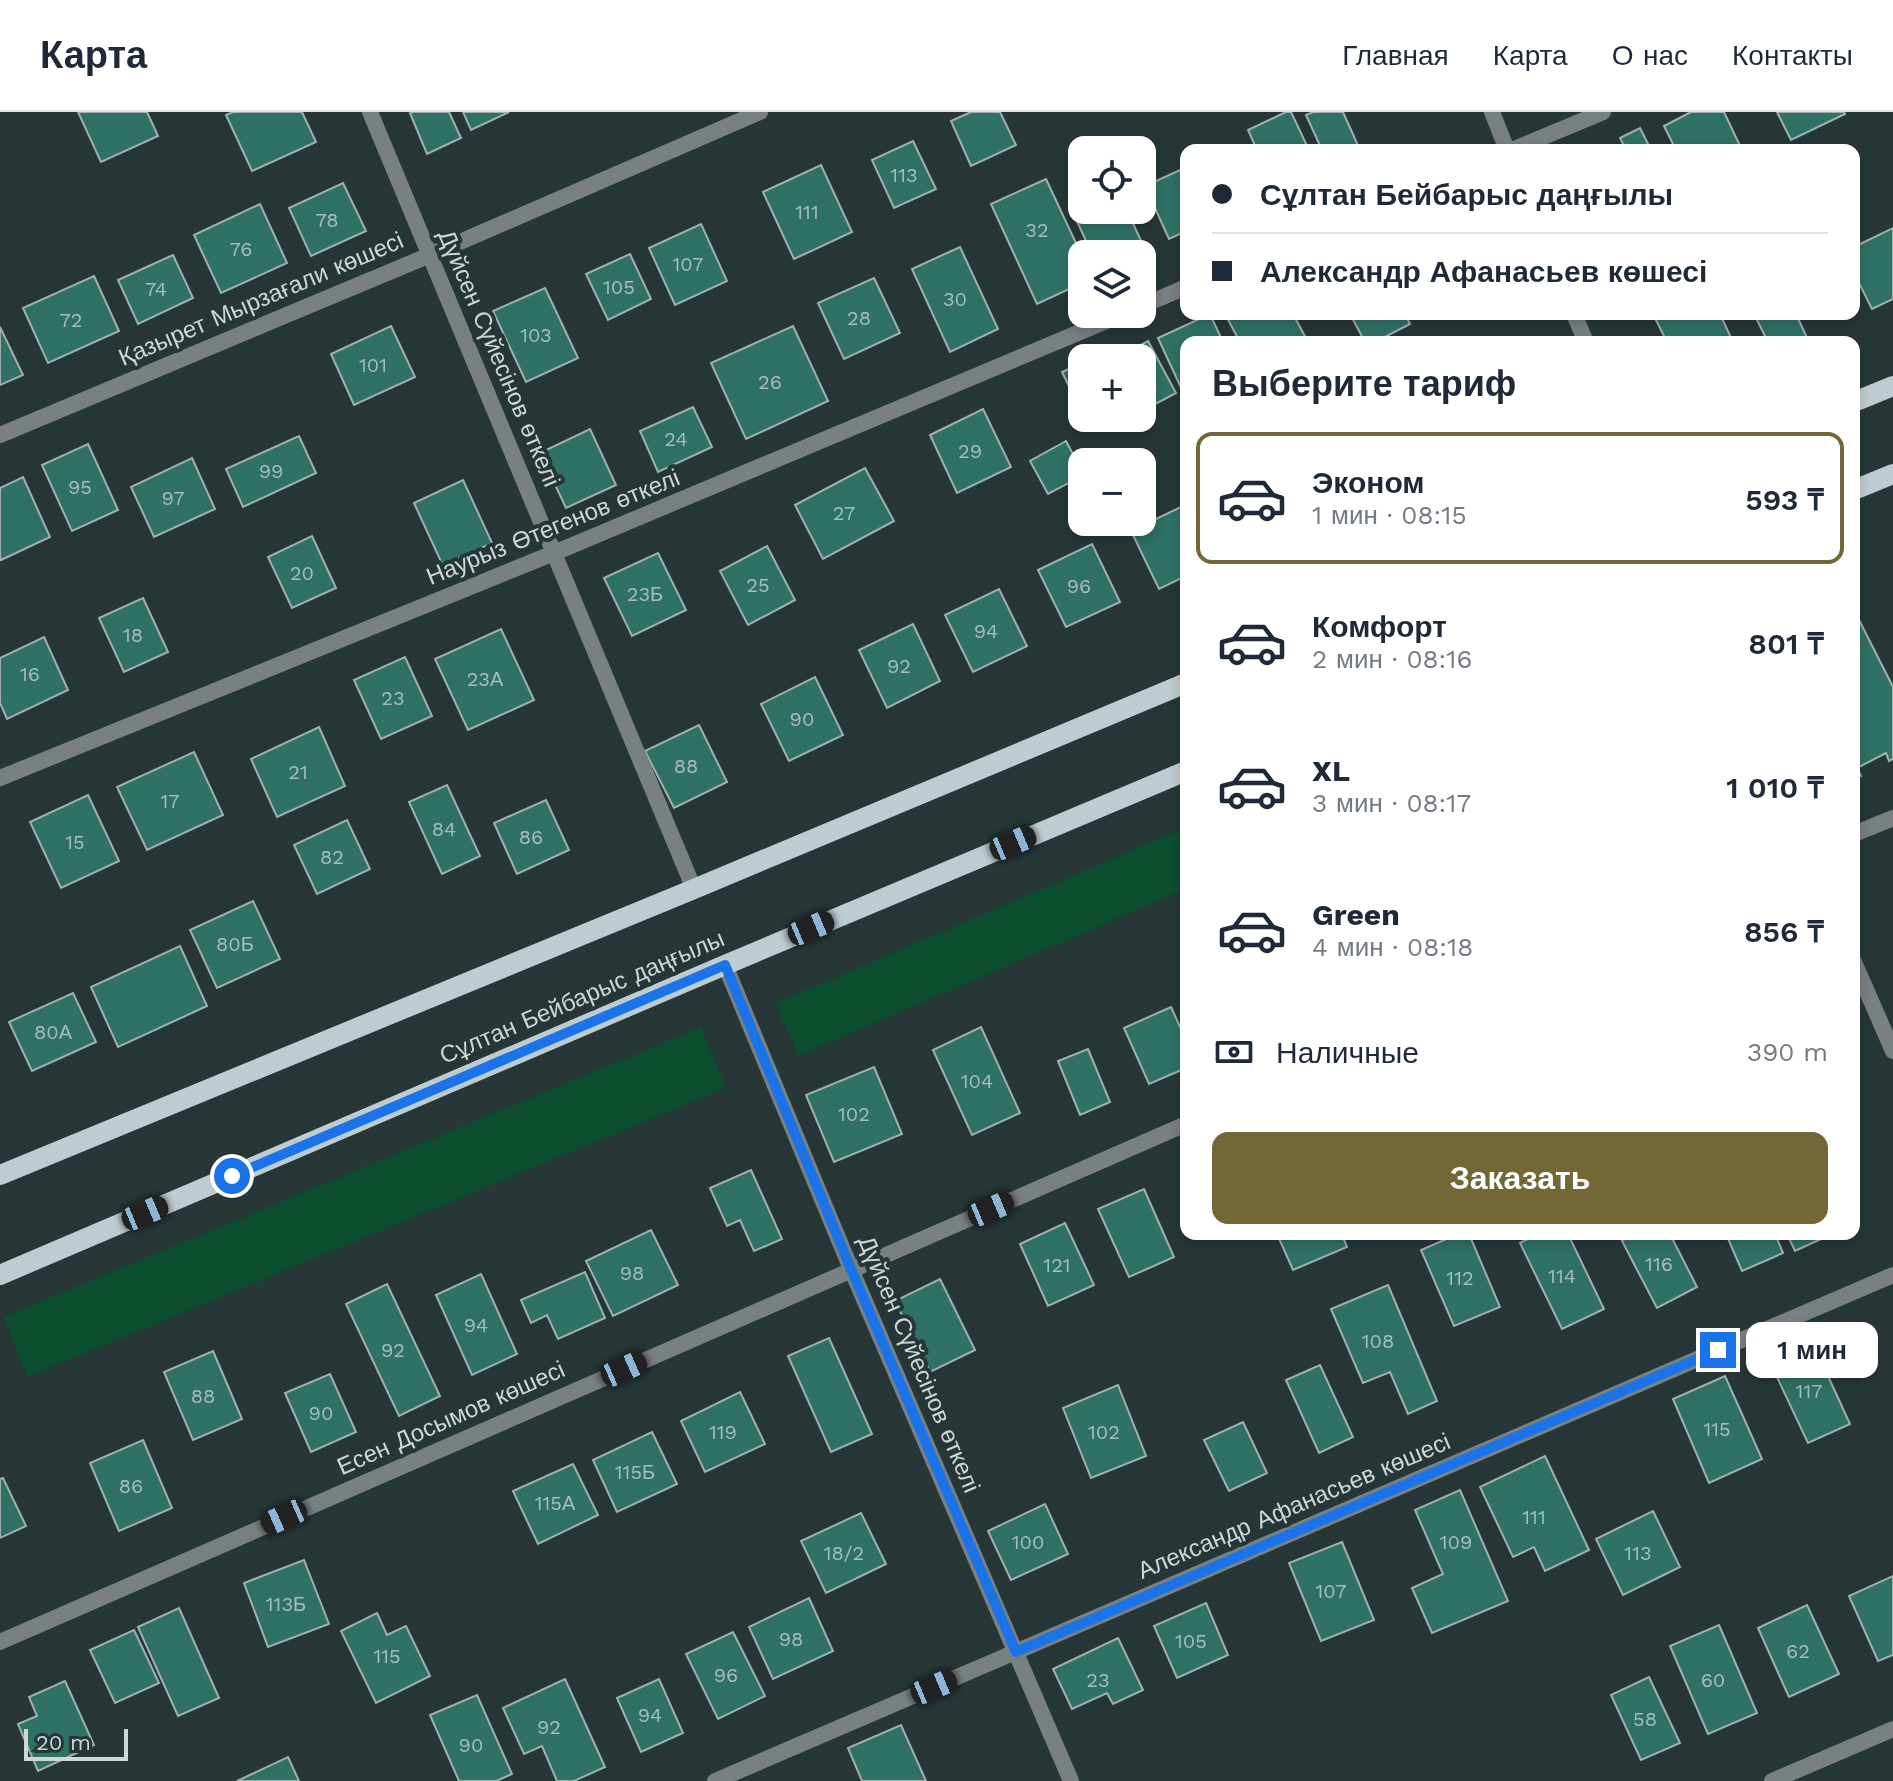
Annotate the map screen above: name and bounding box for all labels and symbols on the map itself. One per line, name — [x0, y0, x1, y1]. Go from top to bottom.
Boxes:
house number: 113 — [890, 163, 918, 187]
house number: 111 — [795, 200, 819, 224]
house number: 78 — [315, 208, 339, 232]
house number: 32 — [1025, 218, 1049, 242]
street label: Дүйсен Сүйесінов өткелі — [432, 225, 566, 491]
street label: Қазырет Мырзағали көшесі — [114, 226, 408, 372]
house number: 76 — [230, 237, 252, 261]
house number: 107 — [672, 252, 704, 276]
house number: 105 — [603, 275, 635, 299]
house number: 74 — [145, 277, 167, 301]
house number: 30 — [943, 287, 967, 311]
house number: 28 — [847, 306, 871, 330]
house number: 72 — [60, 308, 82, 332]
house number: 103 — [520, 323, 552, 347]
house number: 101 — [359, 353, 387, 377]
house number: 26 — [758, 370, 782, 394]
house number: 24 — [664, 427, 688, 451]
house number: 29 — [958, 439, 982, 463]
house number: 99 — [259, 459, 283, 483]
street label: Наурыз Өтегенов өткелі — [422, 463, 684, 591]
house number: 95 — [68, 475, 92, 499]
house number: 97 — [161, 486, 185, 510]
house number: 27 — [833, 501, 855, 525]
house number: 20 — [290, 561, 314, 585]
house number: 25 — [746, 573, 770, 597]
house number: 96 — [1067, 574, 1091, 598]
house number: 23Б — [627, 582, 663, 606]
house number: 94 — [974, 619, 998, 643]
house number: 18 — [123, 623, 143, 647]
house number: 92 — [887, 654, 911, 678]
house number: 16 — [20, 662, 40, 686]
house number: 23А — [467, 667, 504, 691]
house number: 23 — [381, 686, 405, 710]
house number: 90 — [790, 707, 814, 731]
house number: 88 — [674, 754, 698, 778]
house number: 21 — [288, 760, 308, 784]
house number: 17 — [160, 789, 180, 813]
house number: 84 — [432, 817, 456, 841]
car — [986, 823, 1040, 863]
house number: 86 — [519, 825, 543, 849]
house number: 15 — [65, 830, 85, 854]
house number: 82 — [320, 845, 344, 869]
car — [784, 908, 838, 948]
street label: Сұлтан Бейбарыс даңғылы — [435, 924, 729, 1070]
house number: 80Б — [216, 932, 254, 956]
house number: 80А — [34, 1020, 73, 1044]
house number: 104 — [961, 1069, 993, 1093]
house number: 102 — [838, 1102, 870, 1126]
route start — [214, 1158, 250, 1194]
car — [964, 1189, 1018, 1229]
car — [118, 1193, 172, 1233]
street label: Дүйсен Сүйесінов өткелі — [852, 1231, 986, 1497]
house number: 116 — [1645, 1252, 1673, 1276]
house number: 121 — [1043, 1253, 1071, 1277]
house number: 98 — [620, 1261, 644, 1285]
house number: 114 — [1548, 1264, 1576, 1288]
house number: 112 — [1446, 1266, 1474, 1290]
house number: 94 — [464, 1313, 488, 1337]
callout: 1 мин — [1746, 1322, 1878, 1378]
house number: 108 — [1362, 1329, 1394, 1353]
route end — [1700, 1332, 1736, 1368]
house number: 92 — [381, 1338, 405, 1362]
car — [597, 1348, 651, 1390]
street label: Есен Досымов көшесі — [333, 1355, 569, 1481]
house number: 117 — [1796, 1379, 1822, 1403]
house number: 88 — [191, 1384, 215, 1408]
house number: 90 — [309, 1401, 333, 1425]
house number: 115 — [1703, 1417, 1731, 1441]
house number: 119 — [709, 1420, 737, 1444]
house number: 102 — [1088, 1420, 1120, 1444]
street label: Александр Афанасьев көшесі — [1134, 1427, 1454, 1585]
house number: 115Б — [615, 1460, 655, 1484]
house number: 86 — [119, 1474, 143, 1498]
house number: 115А — [535, 1491, 576, 1515]
car — [257, 1496, 311, 1538]
house number: 111 — [1522, 1505, 1546, 1529]
house number: 100 — [1012, 1530, 1044, 1554]
house number: 109 — [1440, 1530, 1472, 1554]
house number: 18/2 — [824, 1541, 864, 1565]
house number: 113 — [1624, 1541, 1652, 1565]
house number: 107 — [1315, 1579, 1347, 1603]
house number: 113Б — [266, 1592, 306, 1616]
house number: 98 — [779, 1627, 803, 1651]
house number: 105 — [1175, 1629, 1207, 1653]
house number: 62 — [1786, 1639, 1810, 1663]
house number: 115 — [373, 1644, 401, 1668]
house number: 96 — [714, 1663, 738, 1687]
car — [907, 1667, 961, 1707]
house number: 23 — [1086, 1668, 1110, 1692]
house number: 60 — [1701, 1668, 1725, 1692]
house number: 94 — [638, 1703, 662, 1727]
house number: 58 — [1633, 1707, 1657, 1731]
house number: 92 — [537, 1715, 561, 1739]
scale bar — [24, 1725, 128, 1761]
house number: 90 — [459, 1733, 483, 1757]

